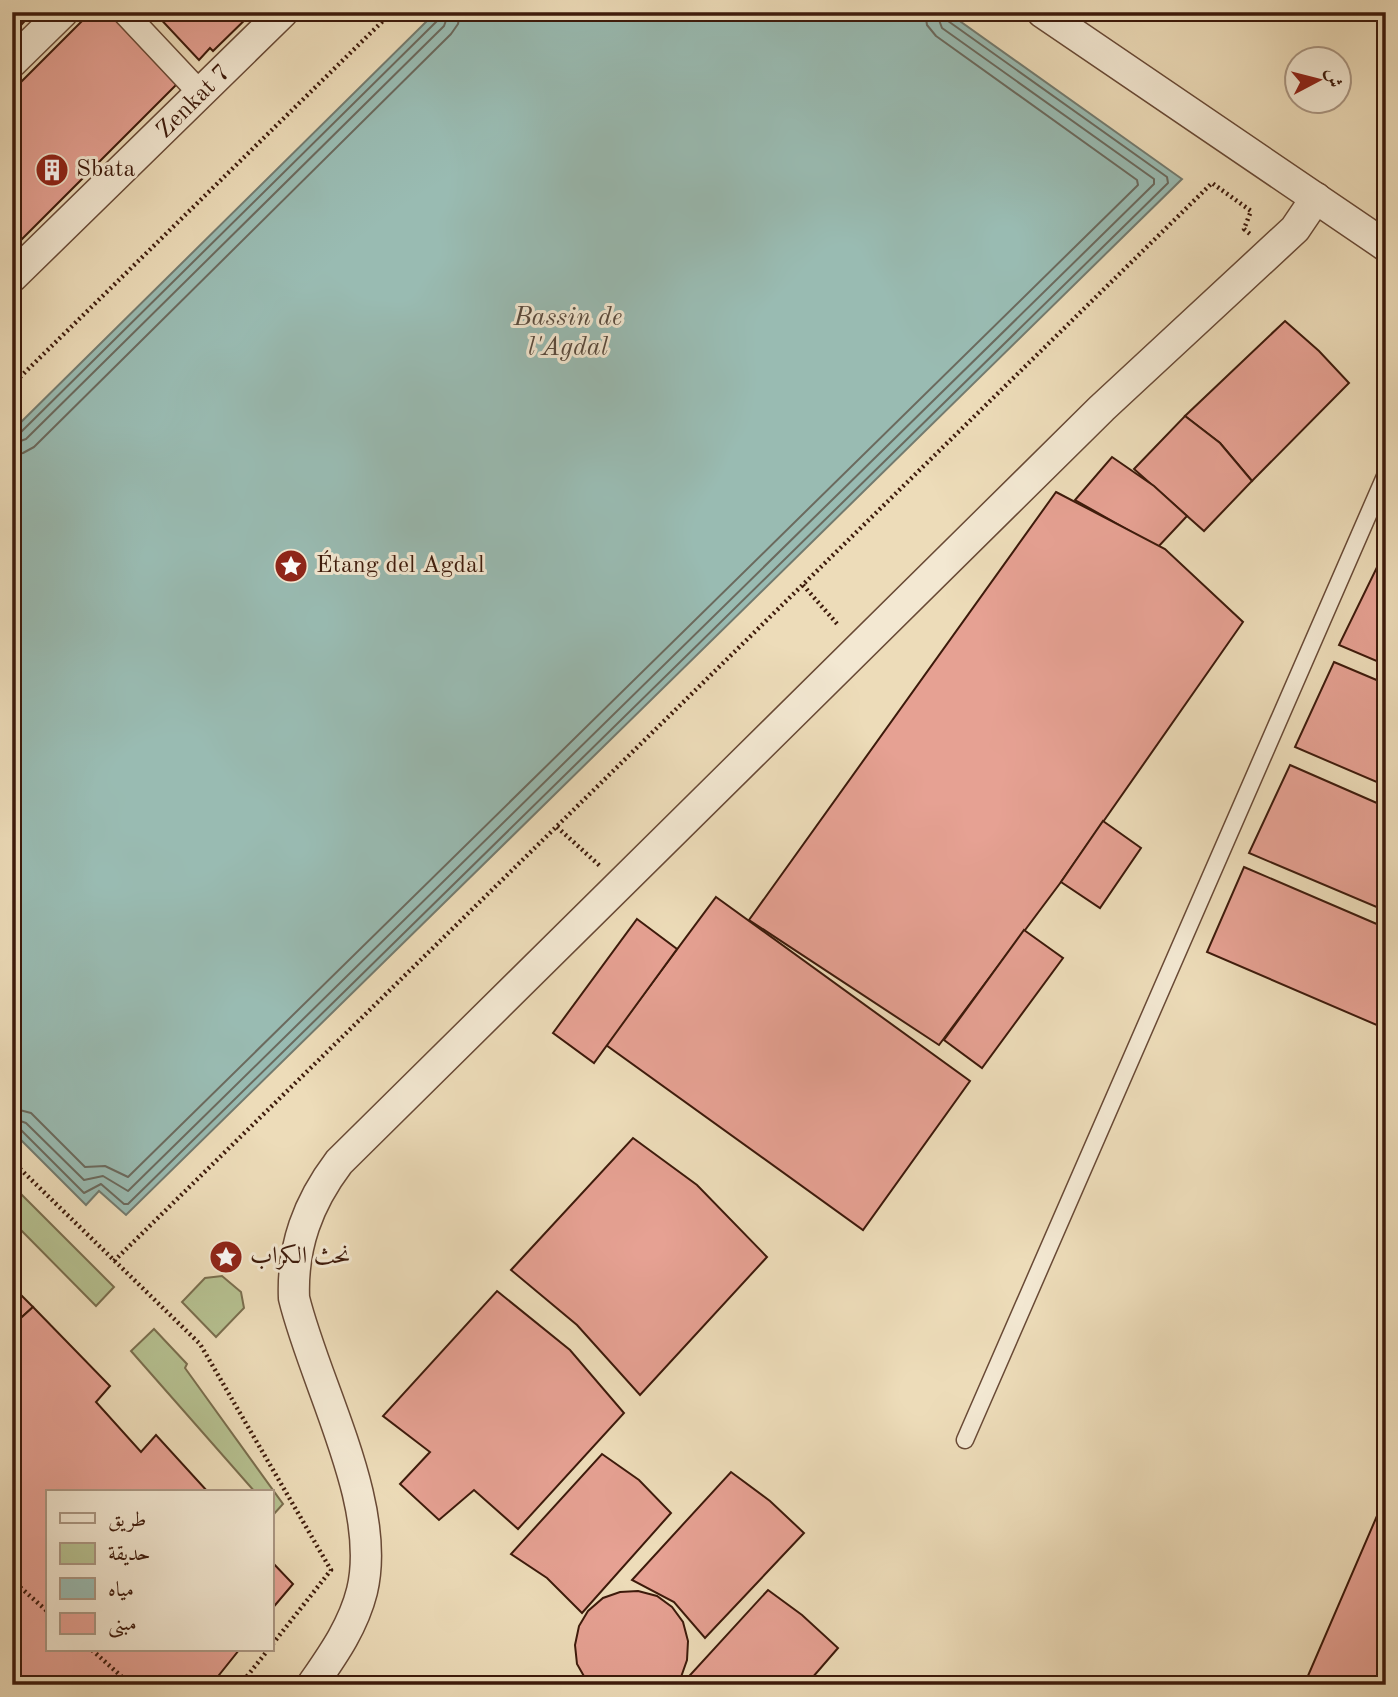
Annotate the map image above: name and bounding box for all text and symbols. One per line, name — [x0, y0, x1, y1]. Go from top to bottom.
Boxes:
north arrow — [1282, 46, 1352, 116]
street label: Zenkat 7 — [153, 61, 235, 143]
text: ش — [1322, 68, 1343, 89]
building icon: Sbata — [33, 151, 71, 189]
place label: Sbata — [76, 158, 135, 182]
water label: Bassin de l'Agdal — [513, 305, 623, 361]
place icon: Étang del Agdal — [272, 547, 310, 585]
place label: Étang del Agdal — [316, 550, 484, 578]
place icon: نحث الكراب — [207, 1238, 245, 1276]
place label: نحث الكراب — [250, 1243, 350, 1270]
legend — [46, 1490, 273, 1652]
text: طريق — [108, 1510, 146, 1532]
text: حديقة — [108, 1544, 151, 1566]
text: مياه — [108, 1580, 134, 1601]
text: مبنى — [108, 1614, 137, 1638]

